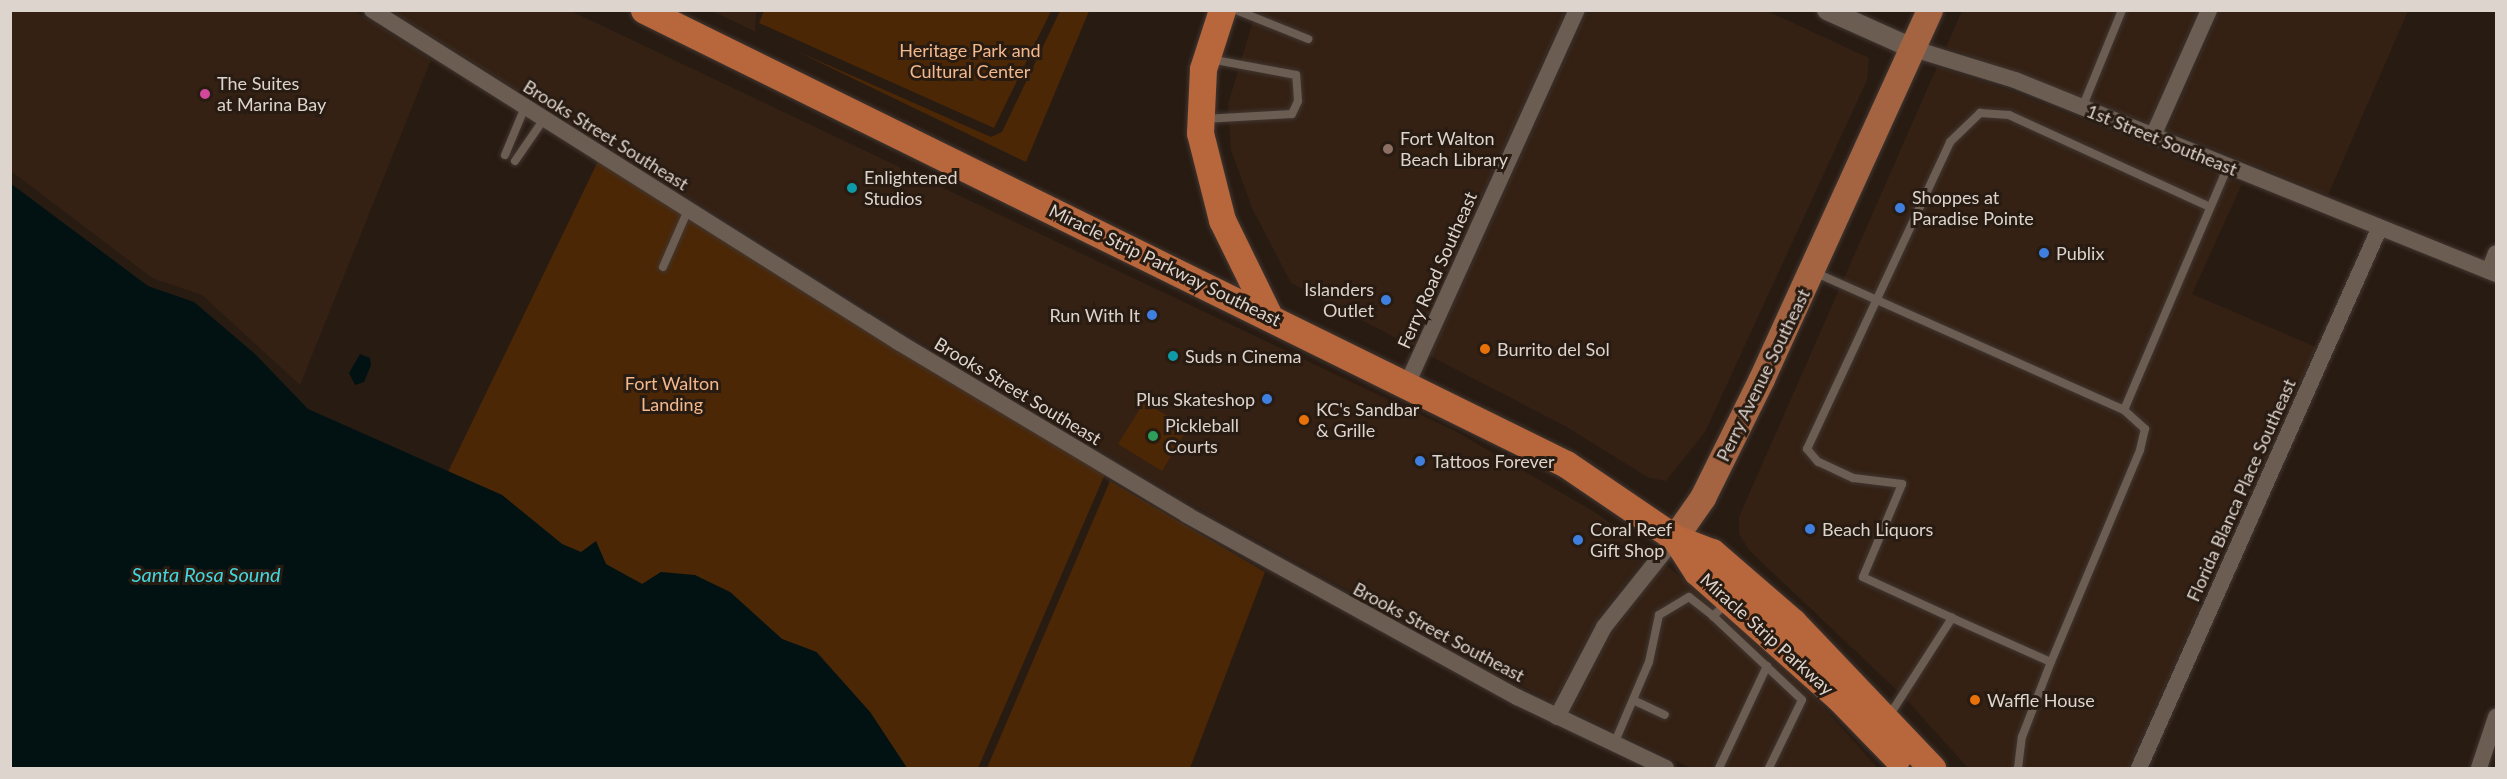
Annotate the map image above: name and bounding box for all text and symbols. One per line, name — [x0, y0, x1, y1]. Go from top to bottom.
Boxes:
park label: Heritage Park and Cultural Center — [899, 40, 1041, 82]
place label: The Suites at Marina Bay — [217, 73, 326, 116]
street label: Brooks Street Southeast — [519, 75, 693, 195]
marker: The Suites at Marina Bay — [198, 87, 212, 101]
street label: 1st Street Southeast — [2084, 100, 2240, 180]
place label: Fort Walton Beach Library — [1400, 128, 1508, 170]
marker: Fort Walton Beach Library — [1381, 142, 1395, 156]
place label: Enlightened Studios — [864, 167, 958, 210]
marker: Enlightened Studios — [845, 181, 859, 195]
place label: Shoppes at Paradise Pointe — [1912, 187, 2034, 230]
street label: Ferry Road Southeast — [1393, 188, 1481, 352]
street label: Miracle Strip Parkway Southeast — [1045, 199, 1285, 331]
marker: Shoppes at Paradise Pointe — [1893, 201, 1907, 215]
place label: Publix — [2056, 242, 2104, 264]
marker: Publix — [2037, 246, 2051, 260]
place label: Islanders Outlet — [1304, 279, 1374, 322]
street label: Perry Avenue Southeast — [1712, 285, 1814, 465]
marker: Islanders Outlet — [1379, 293, 1393, 307]
place label: Run With It — [1049, 304, 1140, 326]
marker: Run With It — [1145, 308, 1159, 322]
street label: Brooks Street Southeast — [931, 333, 1105, 449]
place label: Burrito del Sol — [1497, 338, 1610, 360]
marker: Burrito del Sol — [1478, 342, 1492, 356]
place label: Suds n Cinema — [1185, 345, 1301, 367]
marker: Suds n Cinema — [1166, 349, 1180, 363]
park label: Fort Walton Landing — [625, 373, 719, 416]
street label: Florida Blanca Place Southeast — [2182, 375, 2300, 605]
place label: Plus Skateshop — [1136, 388, 1255, 410]
marker: Plus Skateshop — [1260, 392, 1274, 406]
place label: KC's Sandbar & Grille — [1316, 399, 1419, 442]
marker: KC's Sandbar & Grille — [1297, 413, 1311, 427]
place label: Pickleball Courts — [1165, 415, 1239, 458]
marker: Pickleball Courts — [1146, 429, 1160, 443]
place label: Tattoos Forever — [1432, 450, 1555, 472]
marker: Tattoos Forever — [1413, 454, 1427, 468]
place label: Beach Liquors — [1822, 518, 1933, 540]
place label: Coral Reef Gift Shop — [1590, 519, 1672, 562]
marker: Beach Liquors — [1803, 522, 1817, 536]
marker: Coral Reef Gift Shop — [1571, 533, 1585, 547]
water label: Santa Rosa Sound — [131, 562, 281, 586]
street label: Miracle Strip Parkway — [1696, 568, 1838, 700]
street label: Brooks Street Southeast — [1350, 578, 1528, 686]
place label: Waffle House — [1987, 689, 2095, 711]
marker: Waffle House — [1968, 693, 1982, 707]

